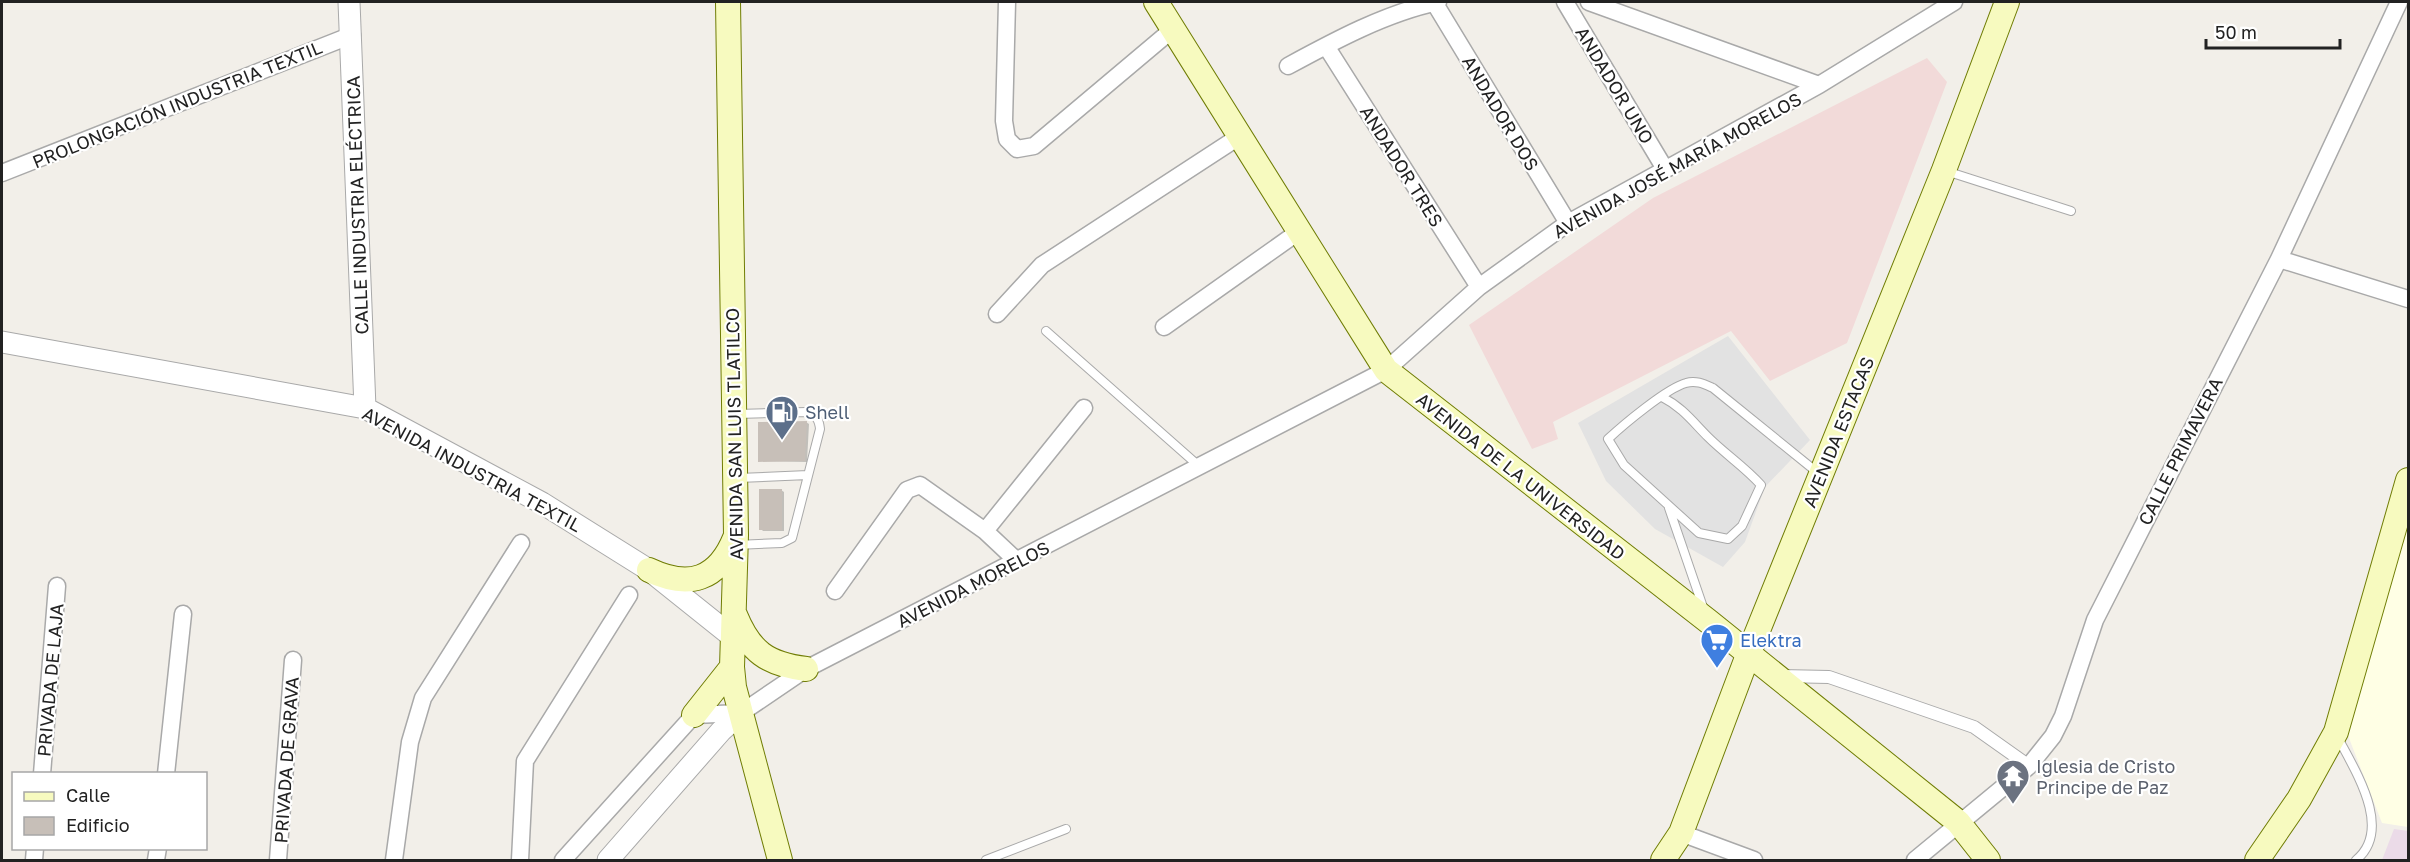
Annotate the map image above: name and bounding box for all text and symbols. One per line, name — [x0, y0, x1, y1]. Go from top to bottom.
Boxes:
scale bar — [2206, 12, 2340, 50]
text: 50 m — [2215, 21, 2257, 43]
street label: ANDADOR UNO — [1571, 22, 1659, 148]
street label: PROLONGACIÓN INDUSTRIA TEXTIL — [29, 36, 325, 172]
street label: ANDADOR DOS — [1458, 52, 1544, 174]
street label: CALLE INDUSTRIA ELÉCTRICA — [341, 75, 373, 335]
street label: AVENIDA JOSÉ MARÍA MORELOS — [1549, 87, 1805, 243]
street label: ANDADOR TRES — [1356, 101, 1448, 231]
street label: AVENIDA SAN LUIS TLATILCO — [721, 308, 747, 560]
street label: AVENIDA ESTACAS — [1798, 353, 1878, 511]
street label: CALLE PRIMAVERA — [2133, 373, 2227, 529]
street label: AVENIDA DE LA UNIVERSIDAD — [1412, 388, 1630, 564]
fuel station icon: Shell — [764, 394, 800, 441]
place label: Shell — [805, 401, 850, 423]
street label: AVENIDA INDUSTRIA TEXTIL — [359, 402, 585, 536]
street label: AVENIDA MORELOS — [893, 536, 1053, 632]
street label: PRIVADA DE LAJA — [32, 603, 68, 757]
supermarket icon: Elektra — [1699, 622, 1735, 669]
place label: Elektra — [1740, 629, 1802, 651]
street label: PRIVADA DE GRAVA — [269, 676, 303, 844]
place label: Iglesia de Cristo Principe de Paz — [2036, 755, 2175, 798]
temple icon: Iglesia de Cristo Principe de Paz — [1995, 758, 2031, 805]
legend — [12, 772, 207, 850]
text: Calle — [66, 784, 110, 806]
text: Edificio — [66, 814, 130, 836]

